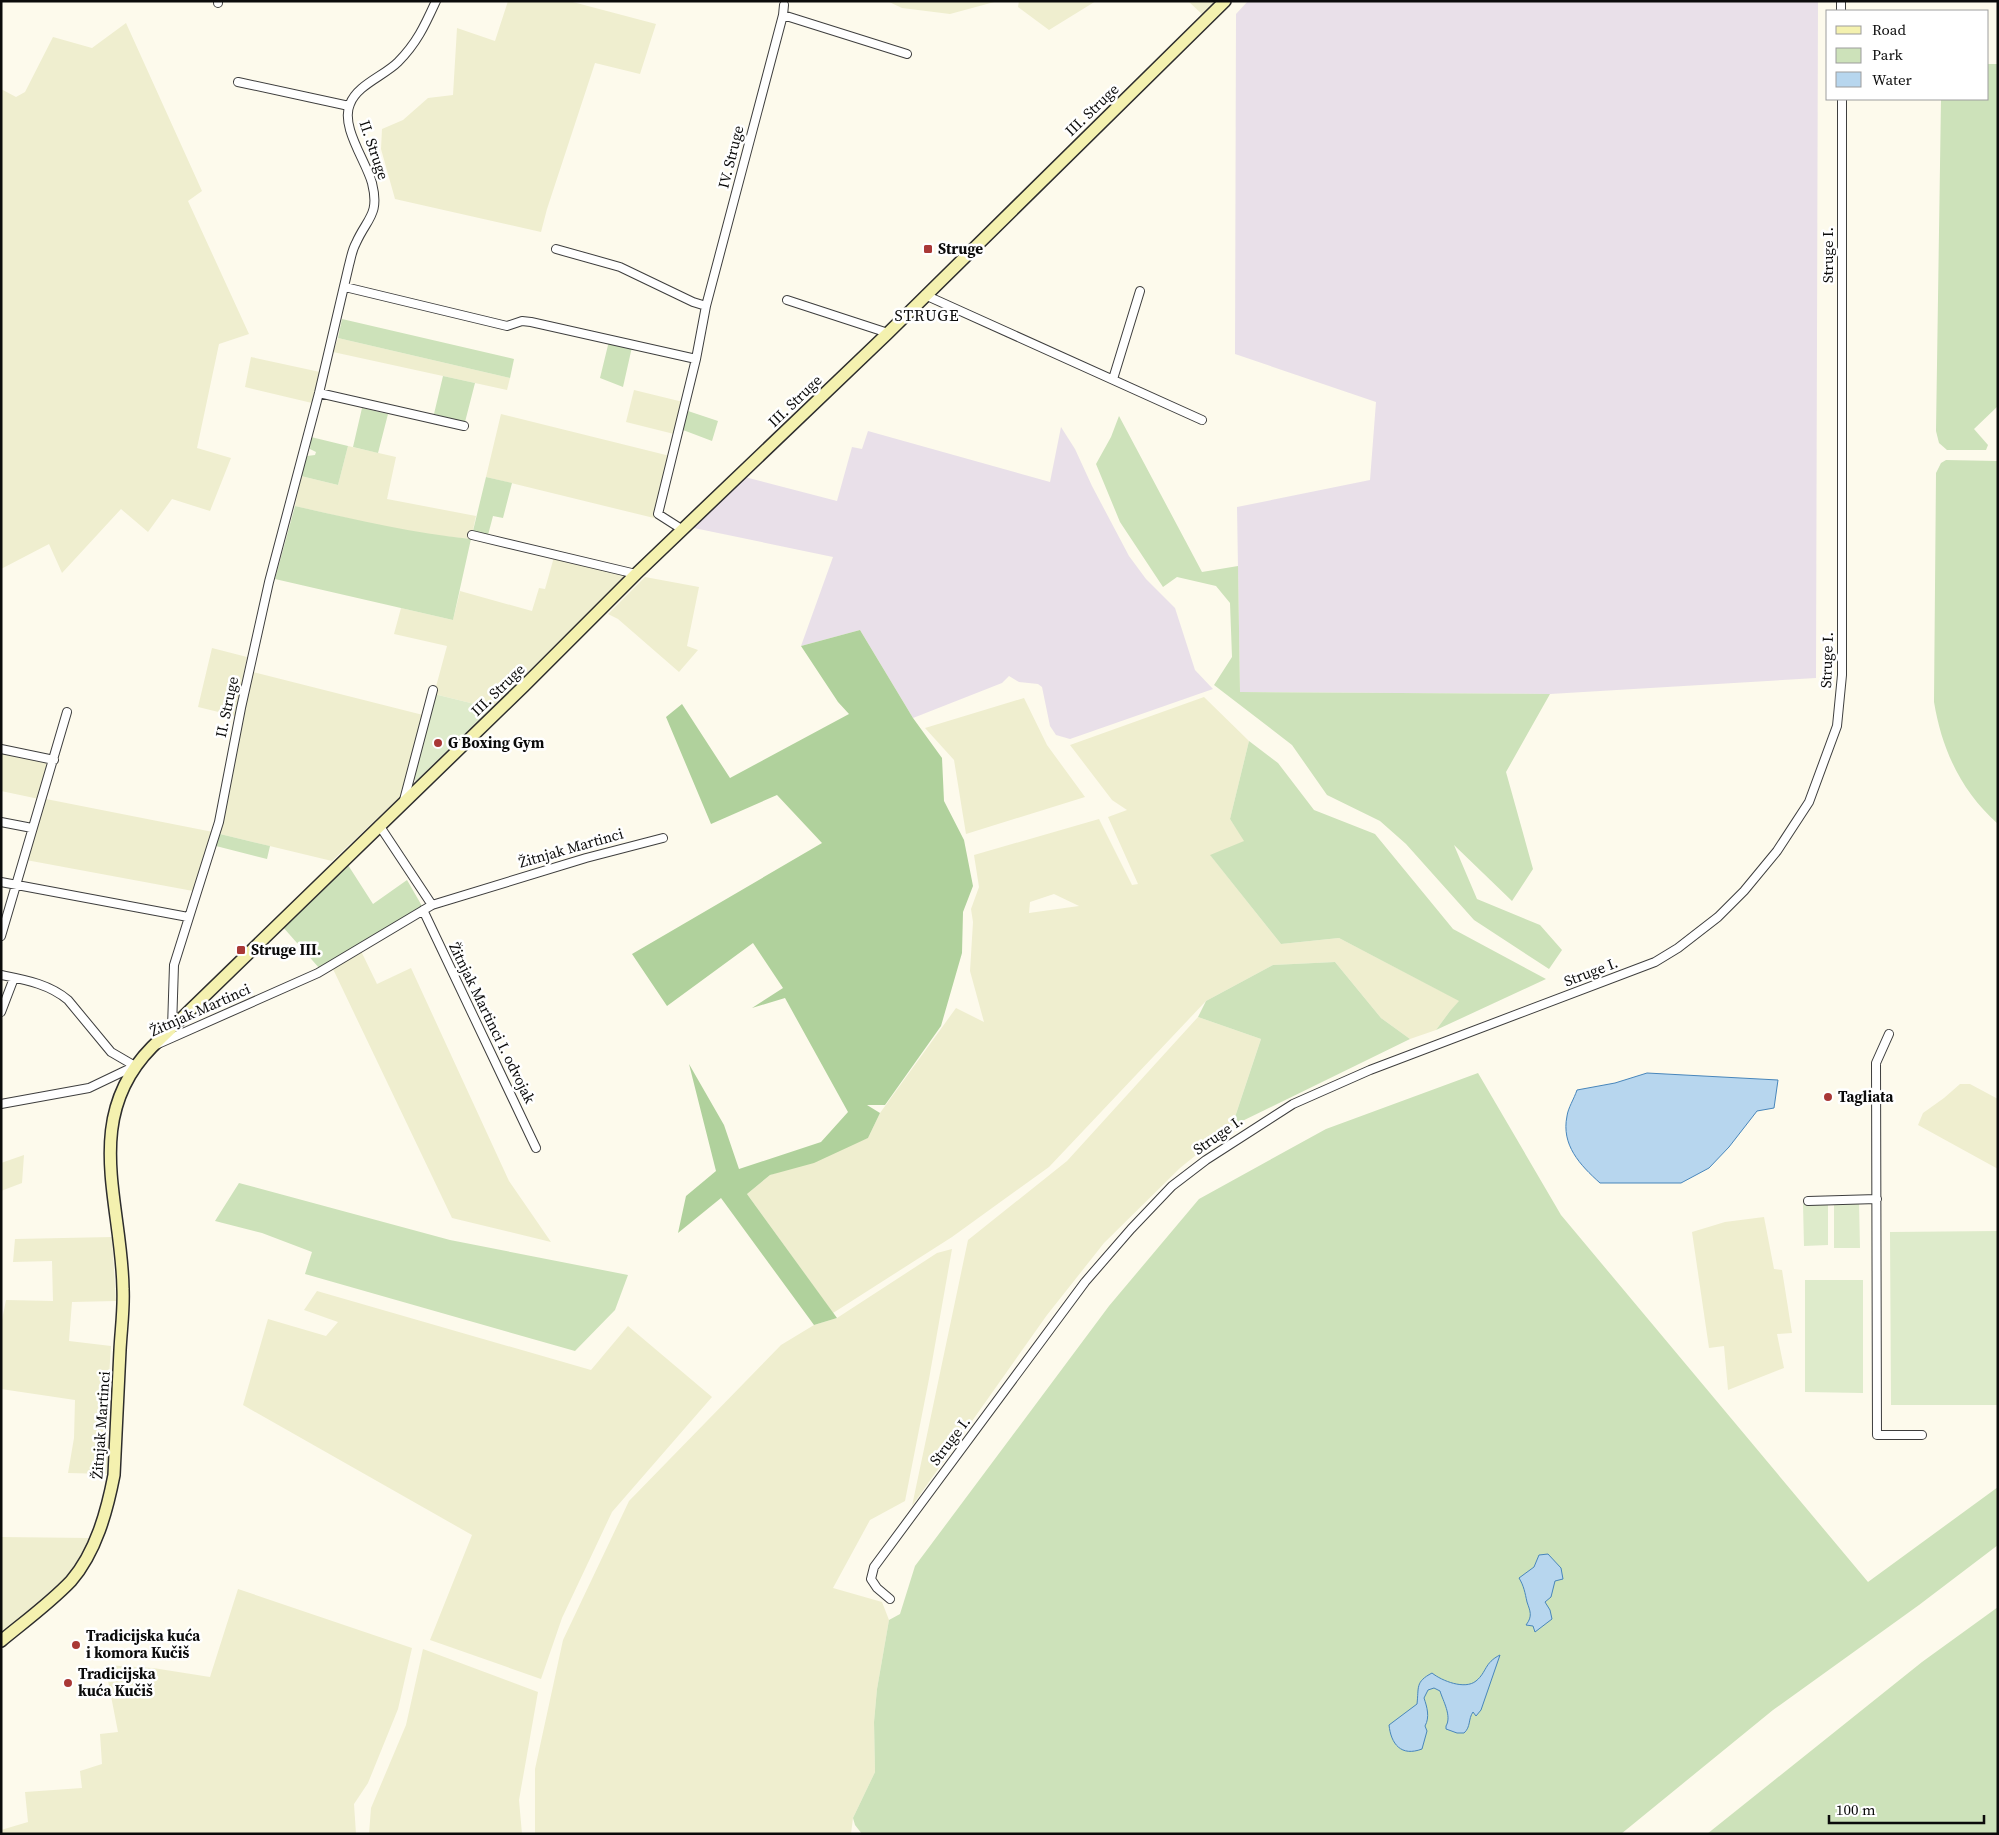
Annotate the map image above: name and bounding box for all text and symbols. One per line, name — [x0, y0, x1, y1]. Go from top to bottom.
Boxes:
legend — [1826, 10, 1989, 100]
text: Road — [1872, 19, 1906, 40]
text: Park — [1872, 44, 1904, 65]
text: Water — [1872, 69, 1913, 90]
street label: III. Struge — [1060, 78, 1123, 141]
street label: II. Struge — [354, 117, 395, 183]
street label: IV. Struge — [713, 123, 749, 191]
street label: Struge I. — [1817, 227, 1838, 283]
place label: Struge — [938, 238, 983, 259]
marker: Struge — [922, 243, 934, 255]
district label: STRUGE — [894, 304, 960, 326]
street label: III. Struge — [763, 369, 826, 432]
street label: Struge I. — [1815, 632, 1838, 688]
street label: III. Struge — [466, 658, 529, 721]
street label: II. Struge — [210, 674, 243, 739]
place label: G Boxing Gym — [448, 732, 545, 753]
marker: G Boxing Gym — [432, 737, 444, 749]
street label: Žitnjak Martinci — [516, 823, 626, 872]
place label: Struge III. — [251, 939, 321, 960]
street label: Žitnjak Martinci I. odvojak — [444, 939, 541, 1108]
marker: Struge III. — [235, 944, 247, 956]
street label: Struge I. — [1561, 952, 1621, 991]
street label: Žitnjak Martinci — [146, 978, 253, 1041]
place label: Tagliata — [1838, 1086, 1894, 1107]
marker: Tagliata — [1822, 1091, 1834, 1103]
street label: Struge I. — [1189, 1110, 1247, 1159]
street label: Žitnjak Martinci — [86, 1370, 115, 1479]
street label: Struge I. — [924, 1412, 975, 1469]
place label: Tradicijska kuća i komora Kučiš — [86, 1625, 201, 1663]
marker: Tradicijska kuća i komora Kučiš — [70, 1639, 82, 1651]
place label: Tradicijska kuća Kučiš — [78, 1663, 157, 1701]
marker: Tradicijska kuća Kučiš — [62, 1677, 74, 1689]
scale bar — [1829, 1792, 1984, 1824]
text: 100 m — [1836, 1799, 1876, 1820]

